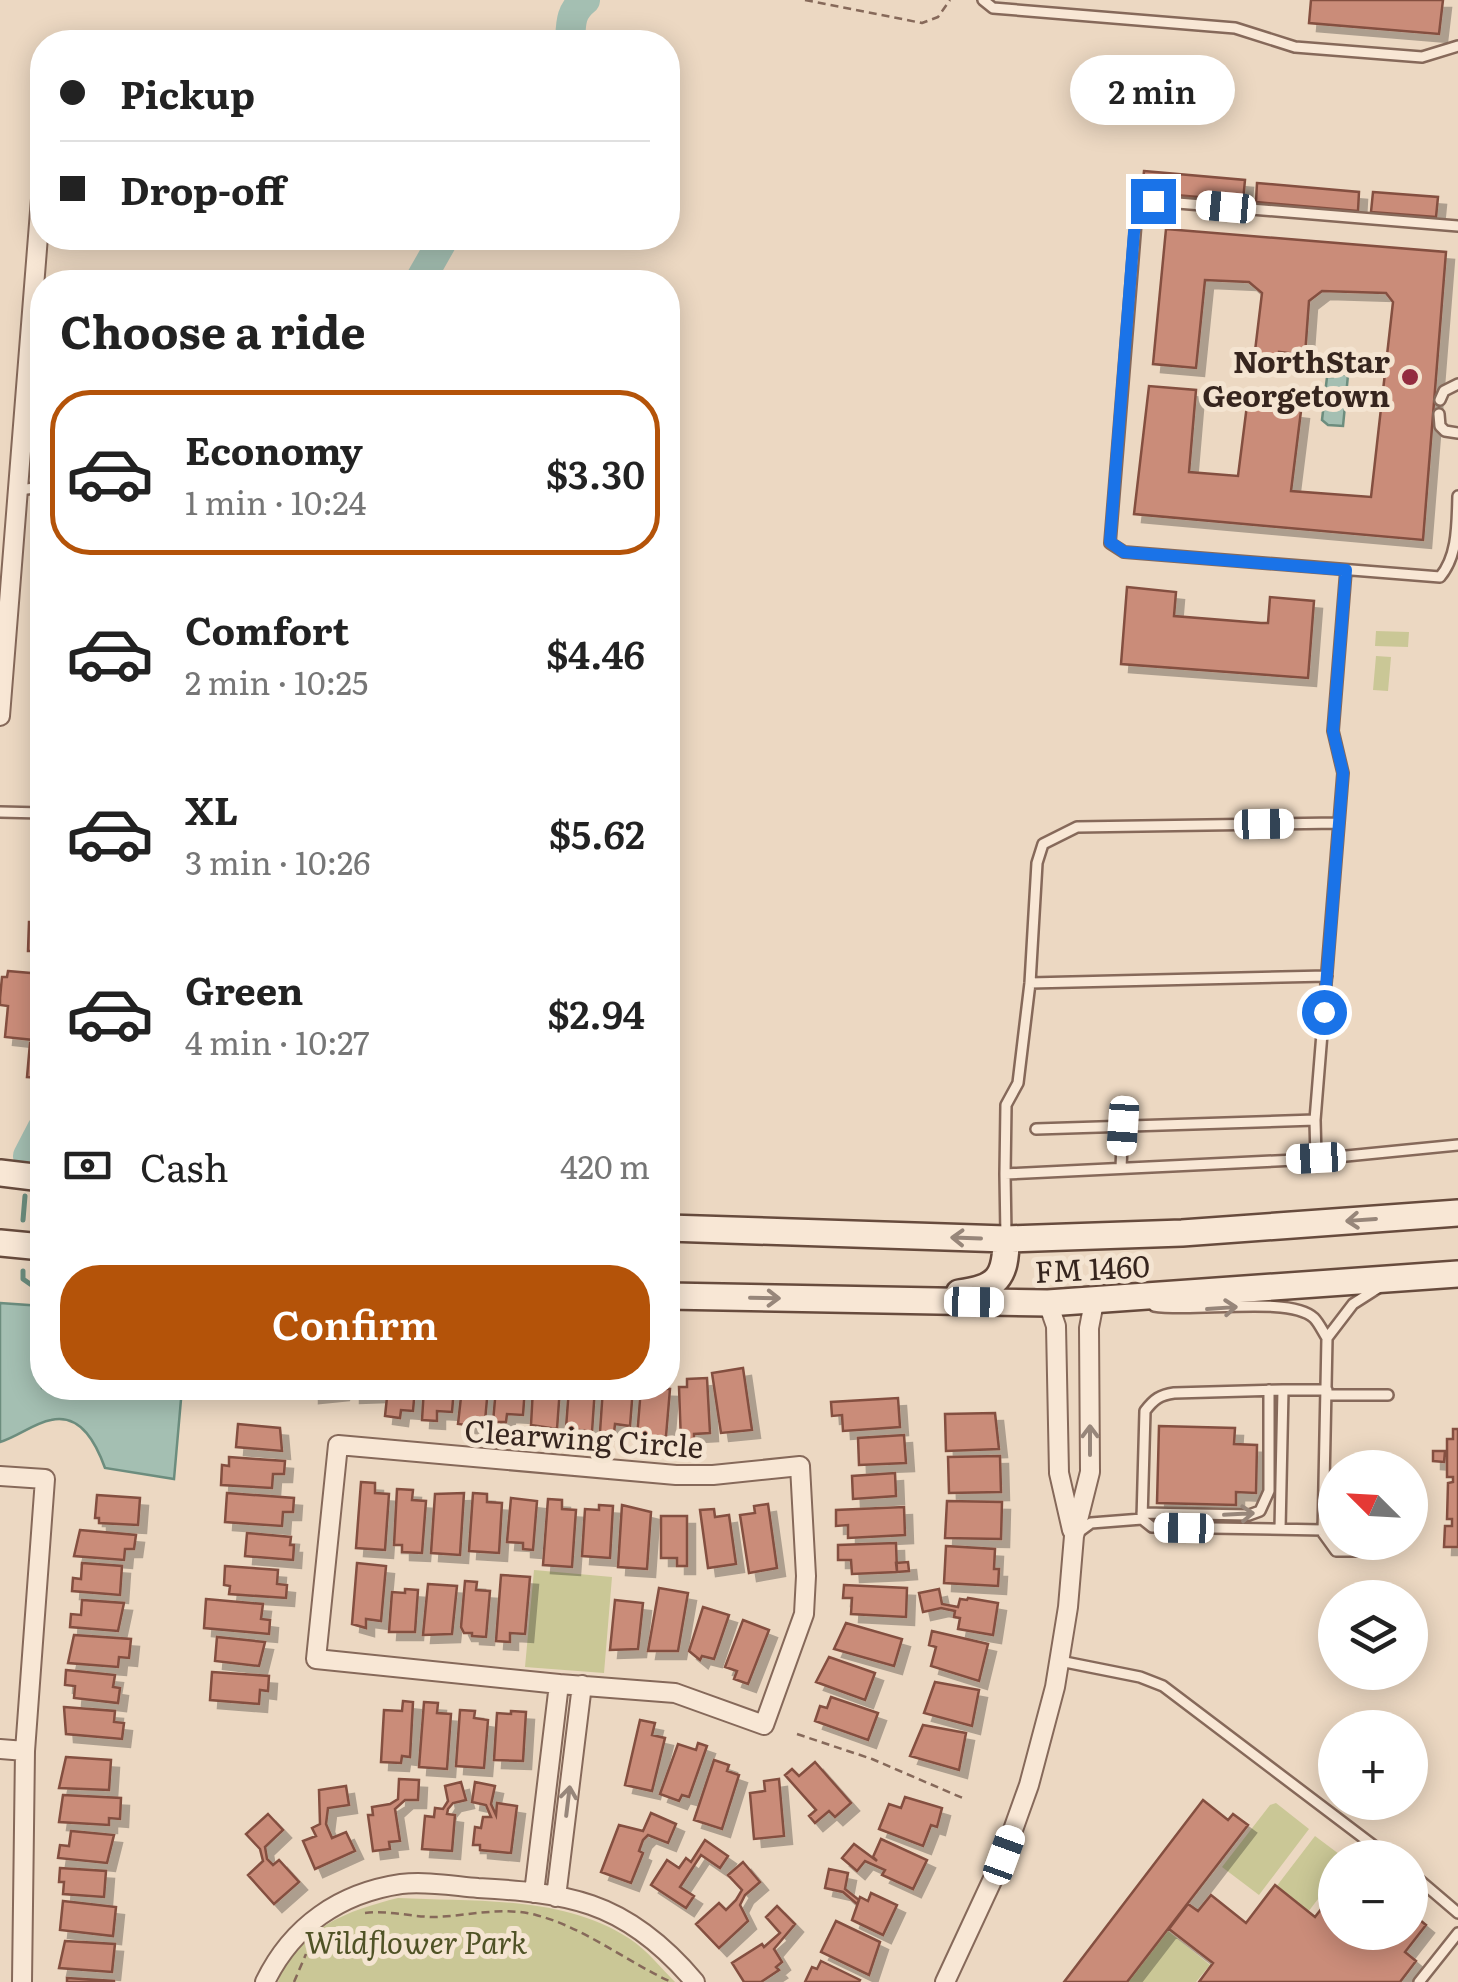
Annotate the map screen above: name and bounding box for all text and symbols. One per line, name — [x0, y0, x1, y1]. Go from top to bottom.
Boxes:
callout: 2 min — [1070, 56, 1236, 126]
text: Pickup — [120, 64, 255, 121]
text: 2 min — [1109, 66, 1196, 114]
text: Drop-off — [120, 160, 285, 217]
route end — [1131, 179, 1176, 224]
car — [1195, 189, 1257, 225]
text: Choose a ride — [60, 296, 366, 363]
place label: NorthStar Georgetown — [1202, 338, 1390, 416]
marker: NorthStar Georgetown — [1399, 366, 1421, 388]
text: Economy — [185, 420, 363, 477]
icon: car — [65, 428, 155, 518]
text: $3.30 — [546, 444, 645, 501]
text: 1 min · 10:24 — [185, 477, 366, 525]
text: Comfort — [185, 600, 349, 657]
icon: car — [65, 608, 155, 698]
text: $4.46 — [546, 624, 645, 681]
text: 2 min · 10:25 — [185, 657, 368, 705]
text: XL — [185, 780, 238, 837]
icon: car — [65, 788, 155, 878]
text: $5.62 — [549, 804, 645, 861]
car — [1234, 808, 1294, 840]
text: 3 min · 10:26 — [185, 837, 370, 885]
text: Green — [185, 960, 303, 1017]
icon: car — [65, 968, 155, 1058]
text: $2.94 — [547, 984, 645, 1041]
route start — [1302, 990, 1347, 1035]
text: 4 min · 10:27 — [185, 1017, 369, 1065]
car — [1106, 1095, 1140, 1157]
text: Cash — [140, 1137, 229, 1194]
icon: cash — [60, 1138, 115, 1193]
text: 420 m — [560, 1141, 650, 1189]
car — [1285, 1141, 1347, 1175]
one-way arrow — [1345, 1211, 1377, 1230]
one-way arrow — [951, 1228, 983, 1247]
street label: FM 1460 — [1033, 1242, 1151, 1292]
button: Confirm — [60, 1265, 650, 1380]
car — [944, 1286, 1004, 1318]
one-way arrow — [748, 1288, 780, 1307]
one-way arrow — [1205, 1298, 1237, 1317]
street label: Clearwing Circle — [463, 1407, 705, 1467]
one-way arrow — [1080, 1425, 1099, 1457]
north arrow — [1318, 1450, 1428, 1560]
map controls — [1318, 1450, 1428, 1950]
one-way arrow — [1223, 1504, 1255, 1523]
car — [1154, 1512, 1214, 1544]
button: layers — [1318, 1580, 1428, 1690]
button: + — [1318, 1710, 1428, 1820]
one-way arrow — [559, 1785, 578, 1817]
car — [980, 1822, 1028, 1888]
button: − — [1318, 1840, 1428, 1950]
park label: Wildflower Park — [305, 1919, 528, 1963]

